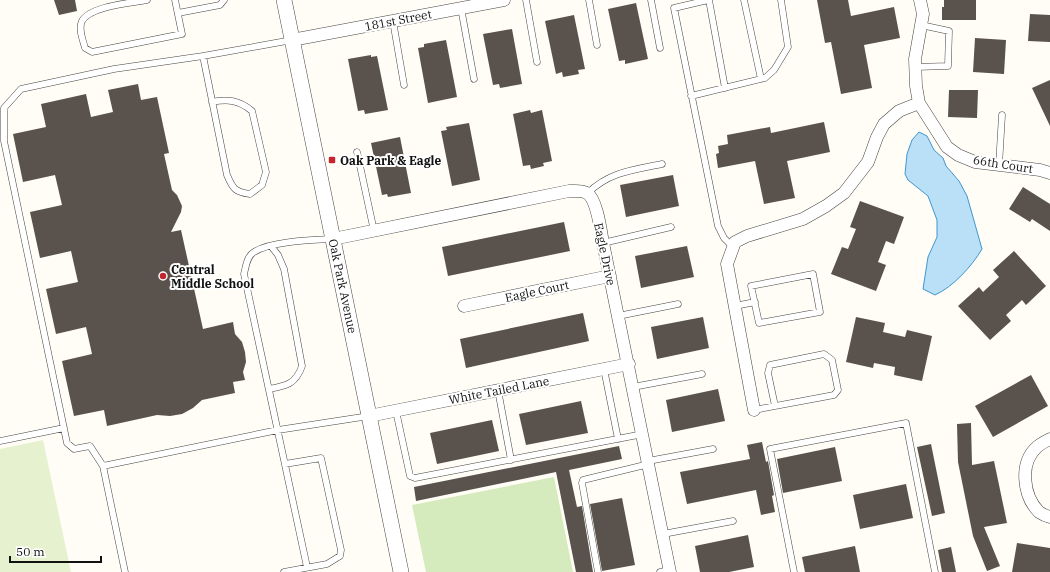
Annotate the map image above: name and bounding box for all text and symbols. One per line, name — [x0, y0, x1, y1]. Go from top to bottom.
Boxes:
street label: 181st Street — [363, 6, 433, 34]
street label: 66th Court — [972, 152, 1034, 176]
place label: Oak Park & Eagle — [340, 153, 442, 168]
marker: Oak Park & Eagle — [327, 155, 337, 165]
street label: Eagle Drive — [591, 221, 619, 287]
street label: Oak Park Avenue — [326, 237, 360, 335]
place label: Central Middle School — [171, 262, 254, 291]
marker: Central Middle School — [158, 271, 168, 281]
street label: Eagle Court — [504, 277, 570, 305]
street label: White Tailed Lane — [447, 373, 551, 407]
scale bar — [10, 538, 101, 564]
text: 50 m — [16, 544, 45, 559]

